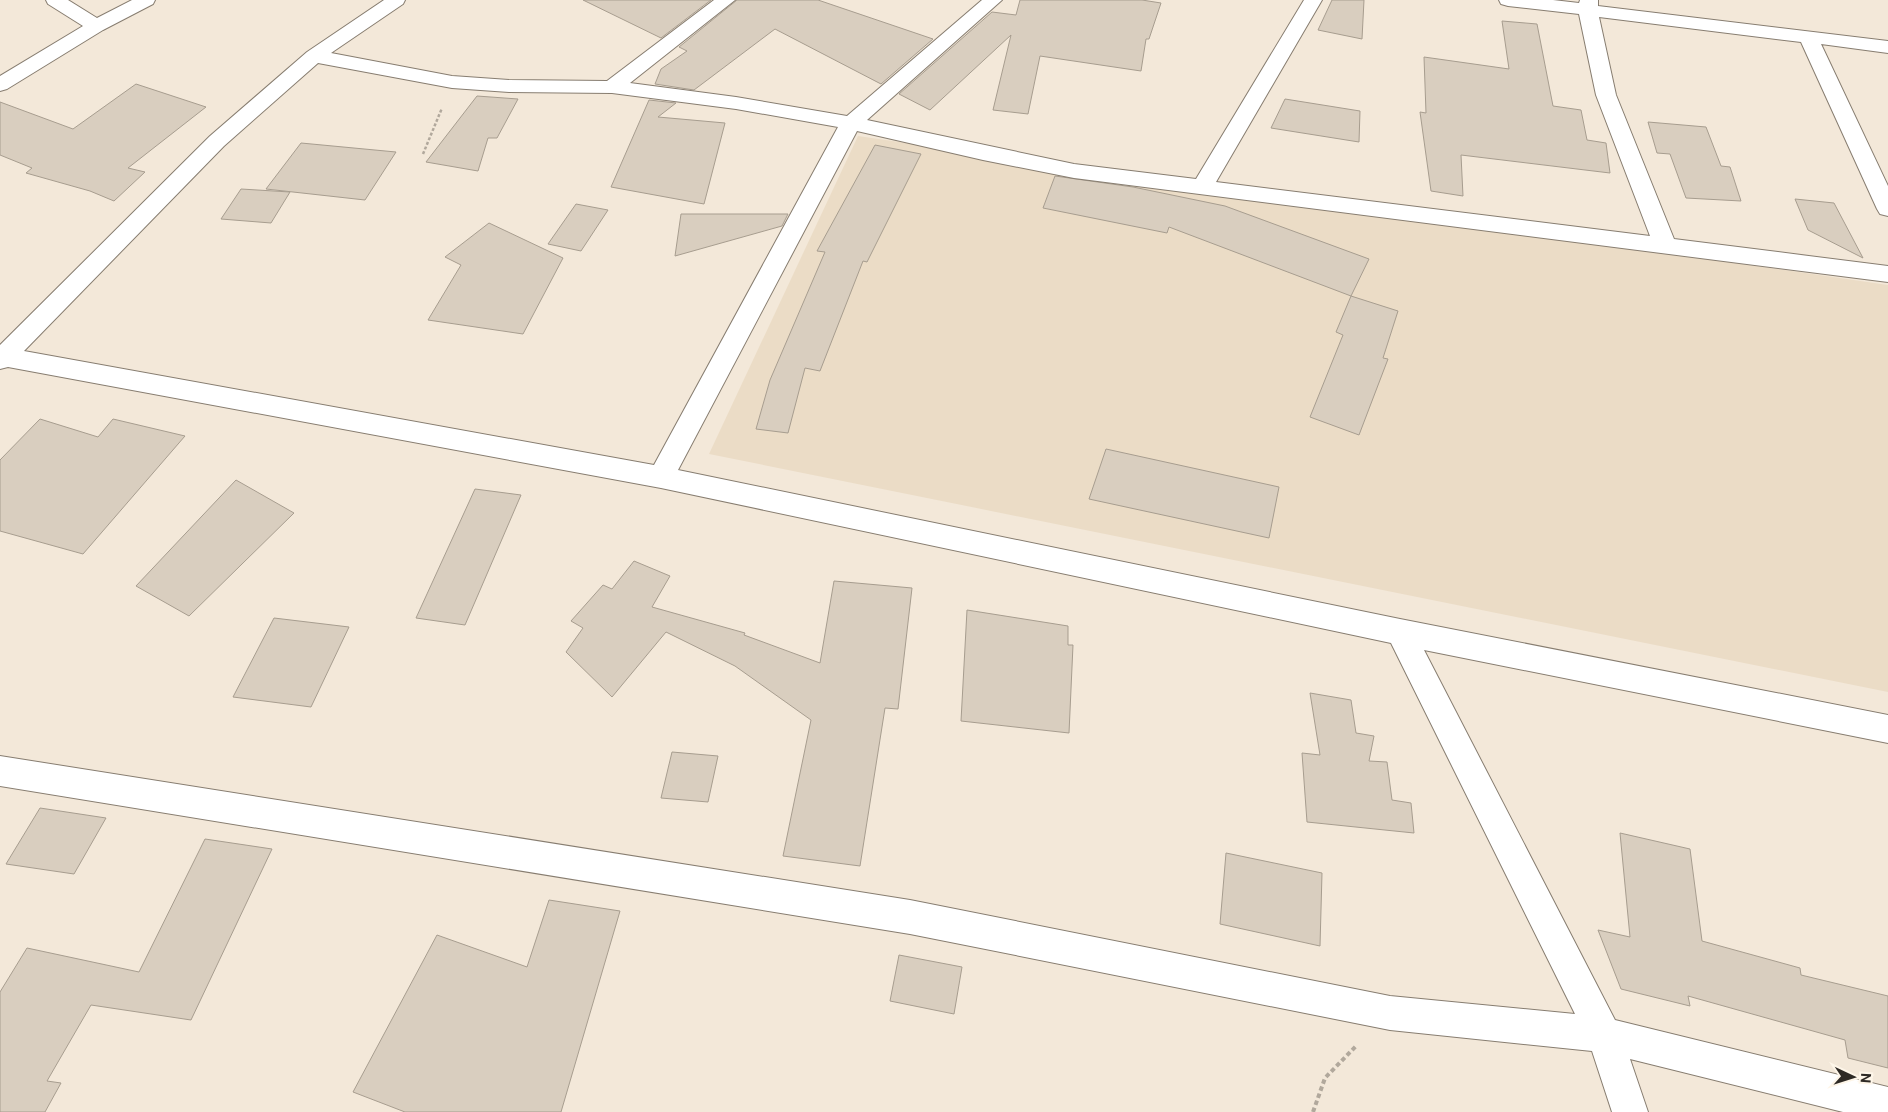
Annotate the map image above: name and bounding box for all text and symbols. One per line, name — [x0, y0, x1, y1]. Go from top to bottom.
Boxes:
north arrow — [1828, 1052, 1878, 1102]
text: N — [1858, 1072, 1874, 1083]

